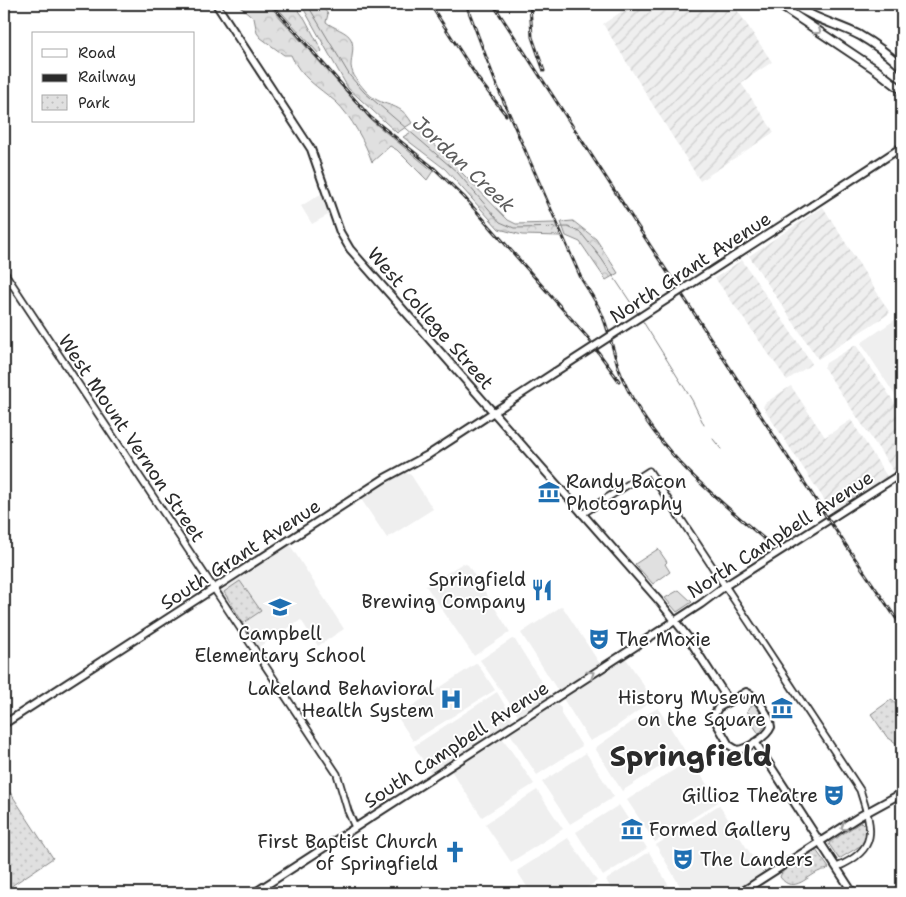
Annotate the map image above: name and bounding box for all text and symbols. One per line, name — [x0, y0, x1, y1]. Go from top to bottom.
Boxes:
one-way arrow — [813, 25, 822, 34]
legend — [32, 32, 195, 122]
text: Road — [78, 43, 116, 63]
text: Railway — [78, 67, 136, 87]
text: Park — [78, 93, 110, 113]
water label: Jordan Creek — [407, 110, 521, 219]
street label: North Grant Avenue — [605, 206, 776, 329]
street label: West College Street — [362, 242, 499, 395]
street label: West Mount Vernon Street — [53, 329, 211, 547]
street label: North Campbell Avenue — [682, 465, 878, 604]
place label: Randy Bacon Photography — [566, 469, 686, 516]
museum icon: Randy Bacon Photography — [536, 479, 562, 505]
street label: South Grant Avenue — [155, 493, 325, 616]
place label: Springfield Brewing Company — [361, 567, 526, 614]
restaurant icon: Springfield Brewing Company — [529, 577, 555, 603]
school or university icon: Campbell Elementary School — [267, 594, 293, 620]
place label: Campbell Elementary School — [194, 621, 366, 668]
theatre icon: The Moxie — [586, 626, 612, 652]
place label: The Moxie — [616, 627, 711, 652]
one-way arrow — [585, 671, 594, 680]
street label: South Campbell Avenue — [359, 675, 554, 814]
place label: Lakeland Behavioral Health System — [247, 676, 434, 723]
place label: History Museum on the Square — [618, 685, 766, 732]
hospital icon: Lakeland Behavioral Health System — [438, 686, 464, 712]
museum icon: History Museum on the Square — [769, 695, 795, 721]
district label: Springfield — [610, 736, 772, 775]
theatre icon: Gillioz Theatre — [821, 782, 847, 808]
place label: Gillioz Theatre — [682, 783, 818, 808]
museum icon: Formed Gallery — [619, 816, 645, 842]
place label: Formed Gallery — [649, 817, 791, 842]
one-way arrow — [840, 820, 849, 830]
place label: First Baptist Church of Springfield — [257, 829, 438, 876]
church icon: First Baptist Church of Springfield — [442, 839, 468, 865]
theatre icon: The Landers — [670, 846, 696, 872]
place label: The Landers — [700, 847, 813, 872]

